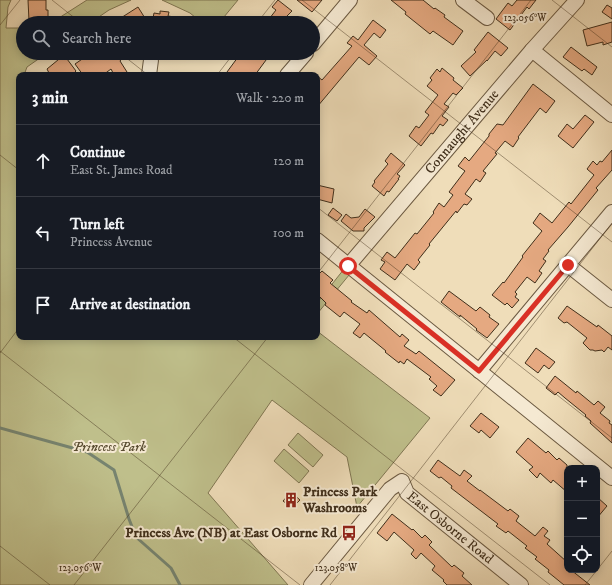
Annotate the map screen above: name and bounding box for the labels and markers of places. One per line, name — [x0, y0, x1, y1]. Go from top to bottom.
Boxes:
place label: Princess Park Washrooms — [302, 483, 379, 517]
building icon: Princess Park Washrooms — [282, 491, 300, 509]
place label: Princess Ave (NB) at East Osborne Rd — [125, 524, 338, 542]
bus stop icon: Princess Ave (NB) at East Osborne Rd — [340, 524, 358, 542]

